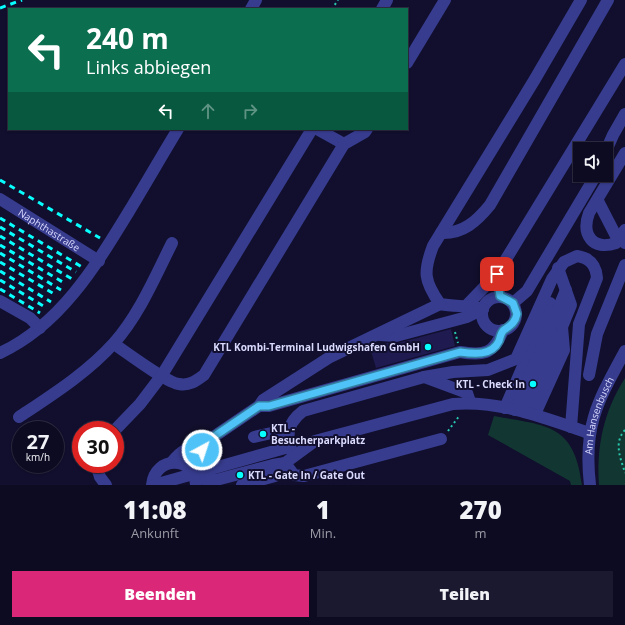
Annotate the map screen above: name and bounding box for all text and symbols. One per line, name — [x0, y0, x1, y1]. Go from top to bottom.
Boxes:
text: 240 m — [86, 19, 169, 57]
icon: left — [20, 24, 72, 76]
text: Links abbiegen — [86, 55, 211, 79]
icon: left — [155, 100, 177, 122]
icon: ahead — [197, 100, 219, 122]
icon: right — [239, 100, 261, 122]
map controls — [573, 142, 613, 182]
button: sound — [573, 142, 613, 182]
street label: Naphthastraße — [16, 205, 83, 255]
pin — [480, 257, 514, 291]
icon: arrive — [486, 263, 508, 285]
place label: KTL Kombi-Terminal Ludwigshafen GmbH — [213, 340, 420, 354]
marker: KTL Kombi-Terminal Ludwigshafen GmbH — [423, 342, 433, 352]
street label: Am Hansenbusch — [581, 374, 617, 455]
place label: KTL - Check In — [456, 377, 525, 391]
marker: KTL - Check In — [528, 379, 538, 389]
speed limit sign: 30 — [72, 421, 124, 473]
place label: KTL - Besucherparkplatz — [271, 421, 365, 447]
text: 27 — [27, 428, 49, 455]
position arrow — [181, 429, 223, 471]
marker: KTL - Besucherparkplatz — [258, 429, 268, 439]
text: km/h — [26, 450, 50, 464]
place label: KTL - Gate In / Gate Out — [248, 468, 365, 482]
marker: KTL - Gate In / Gate Out — [235, 470, 245, 480]
text: 11:08 — [123, 493, 187, 526]
text: 1 — [316, 493, 330, 526]
text: 270 — [460, 493, 502, 526]
text: Ankunft — [131, 524, 179, 542]
text: Min. — [310, 524, 336, 542]
text: m — [475, 524, 487, 542]
button: Beenden — [12, 571, 309, 617]
button: Teilen — [317, 571, 613, 617]

